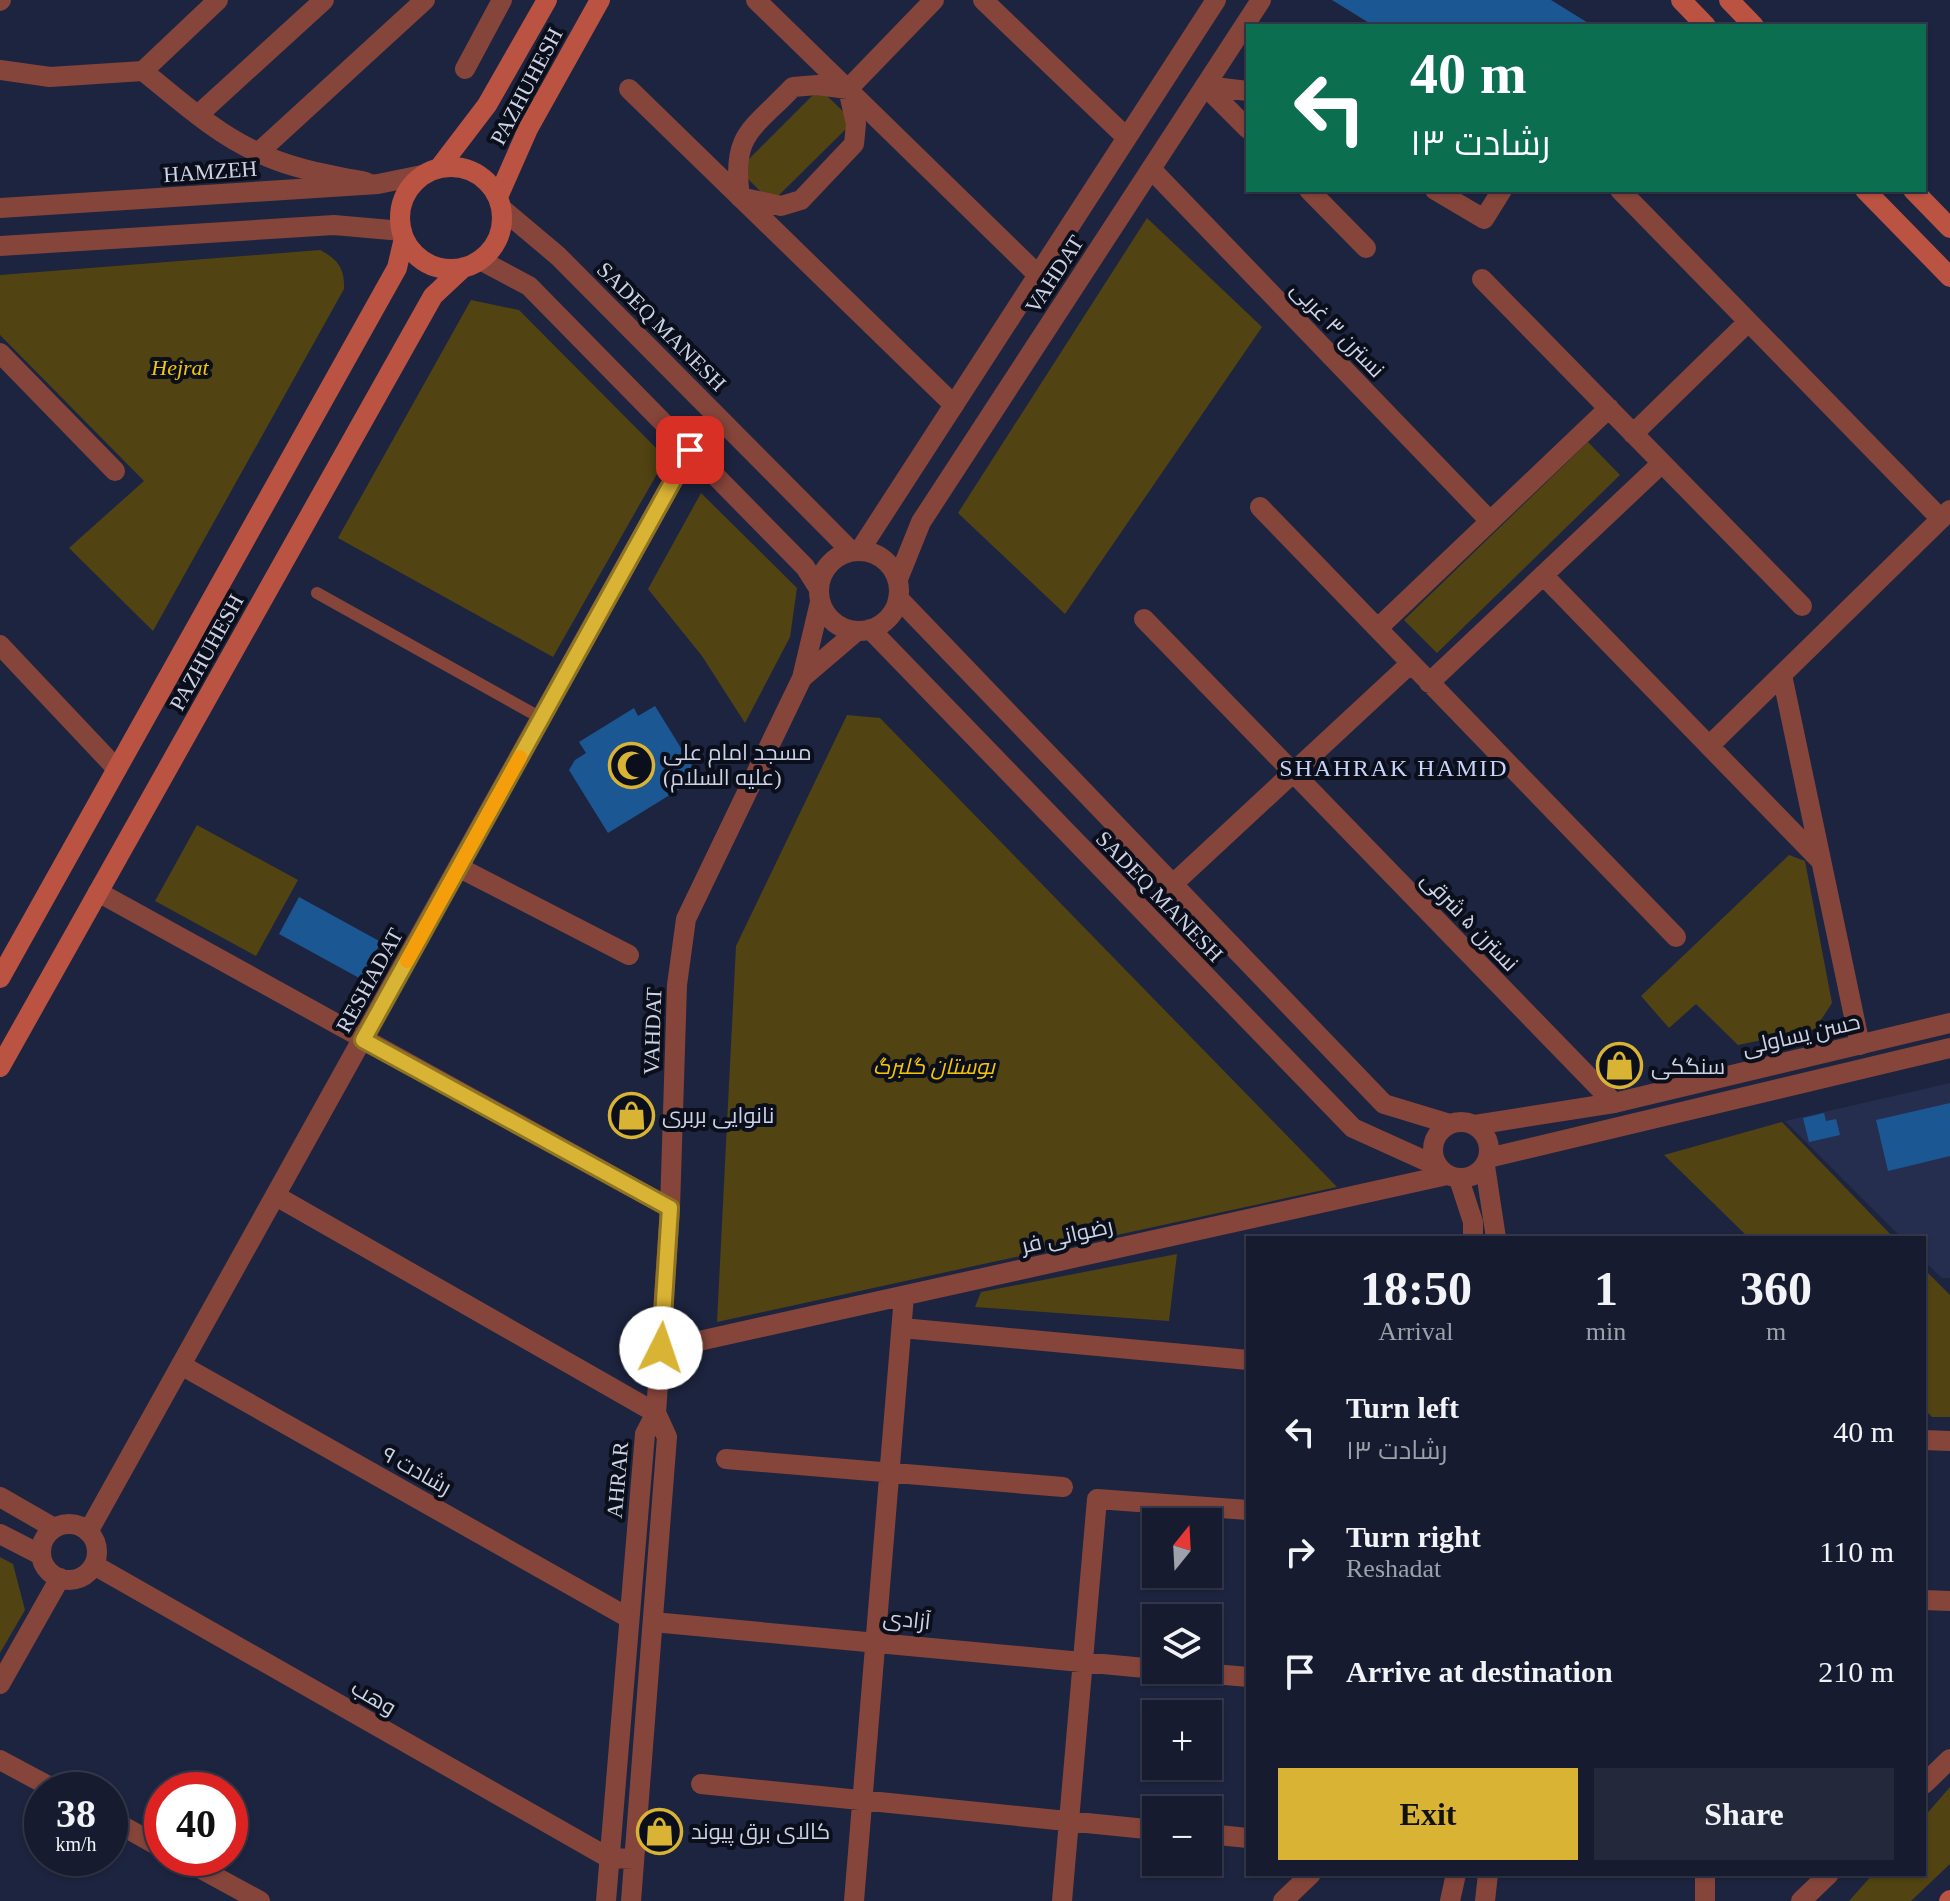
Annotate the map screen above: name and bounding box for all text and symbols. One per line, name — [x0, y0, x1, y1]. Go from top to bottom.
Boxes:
street label: PAZHUHESH — [485, 23, 568, 149]
text: 40 m — [1410, 43, 1527, 105]
icon: left — [1278, 56, 1382, 160]
text: رشادت ۱۳ — [1410, 123, 1550, 163]
street label: HAMZEH — [162, 156, 258, 187]
street label: VAHDAT — [1020, 230, 1089, 318]
street label: SADEQ MANESH — [592, 257, 731, 396]
street label: نسترن ۳ غربی — [1285, 276, 1389, 383]
park label: Hejrat — [150, 355, 210, 380]
pin — [656, 416, 724, 484]
icon: arrive — [668, 428, 712, 472]
street label: PAZHUHESH — [164, 590, 249, 715]
place label: مسجد امام علی (علیه السلام) — [663, 740, 812, 793]
mosque icon: مسجد امام علی (علیه السلام) — [608, 741, 656, 789]
district label: SHAHRAK HAMID — [1279, 755, 1509, 781]
street label: SADEQ MANESH — [1091, 826, 1228, 967]
street label: نسترن ۵ شرقی — [1415, 866, 1523, 977]
street label: RESHADAT — [331, 923, 408, 1037]
street label: VAHDAT — [638, 986, 667, 1075]
street label: حسن یساولی — [1740, 1009, 1863, 1061]
shop icon: سنگکی — [1596, 1042, 1644, 1090]
park label: بوستان گلبرگ — [873, 1054, 996, 1080]
place label: سنگکی — [1651, 1054, 1725, 1080]
shop icon: نانوایی بربری — [607, 1091, 655, 1139]
place label: نانوایی بربری — [662, 1103, 774, 1129]
street label: رضوانی فر — [1017, 1213, 1116, 1260]
text: 18:50 — [1360, 1262, 1472, 1315]
text: 1 — [1594, 1262, 1618, 1315]
text: 360 — [1740, 1262, 1812, 1315]
position arrow — [619, 1306, 703, 1390]
text: Arrival — [1378, 1317, 1453, 1346]
text: min — [1586, 1317, 1626, 1346]
text: m — [1766, 1317, 1786, 1346]
text: Turn left — [1346, 1391, 1459, 1424]
icon: left — [1278, 1410, 1322, 1454]
text: 40 m — [1833, 1415, 1894, 1448]
text: رشادت ۱۳ — [1346, 1436, 1447, 1465]
street label: AHRAR — [602, 1440, 633, 1519]
street label: رشادت ۹ — [378, 1441, 456, 1500]
north arrow — [1142, 1508, 1222, 1588]
map controls — [1142, 1508, 1222, 1876]
text: Turn right — [1346, 1520, 1481, 1553]
icon: right — [1278, 1530, 1322, 1574]
text: 110 m — [1819, 1535, 1894, 1568]
text: Reshadat — [1346, 1554, 1441, 1583]
button: layers — [1142, 1604, 1222, 1684]
street label: آزادی — [882, 1605, 932, 1634]
icon: arrive — [1278, 1650, 1322, 1694]
text: Arrive at destination — [1346, 1655, 1613, 1688]
text: 210 m — [1818, 1655, 1894, 1688]
street label: وهب — [347, 1675, 401, 1720]
button: + — [1142, 1700, 1222, 1780]
button: Exit — [1278, 1768, 1578, 1860]
button: Share — [1594, 1768, 1894, 1860]
speed limit sign: 40 — [144, 1772, 248, 1876]
text: 38 — [56, 1791, 96, 1836]
button: − — [1142, 1796, 1222, 1876]
shop icon: کالای برق پیوند — [636, 1807, 684, 1855]
place label: کالای برق پیوند — [691, 1819, 830, 1846]
text: km/h — [55, 1833, 97, 1855]

